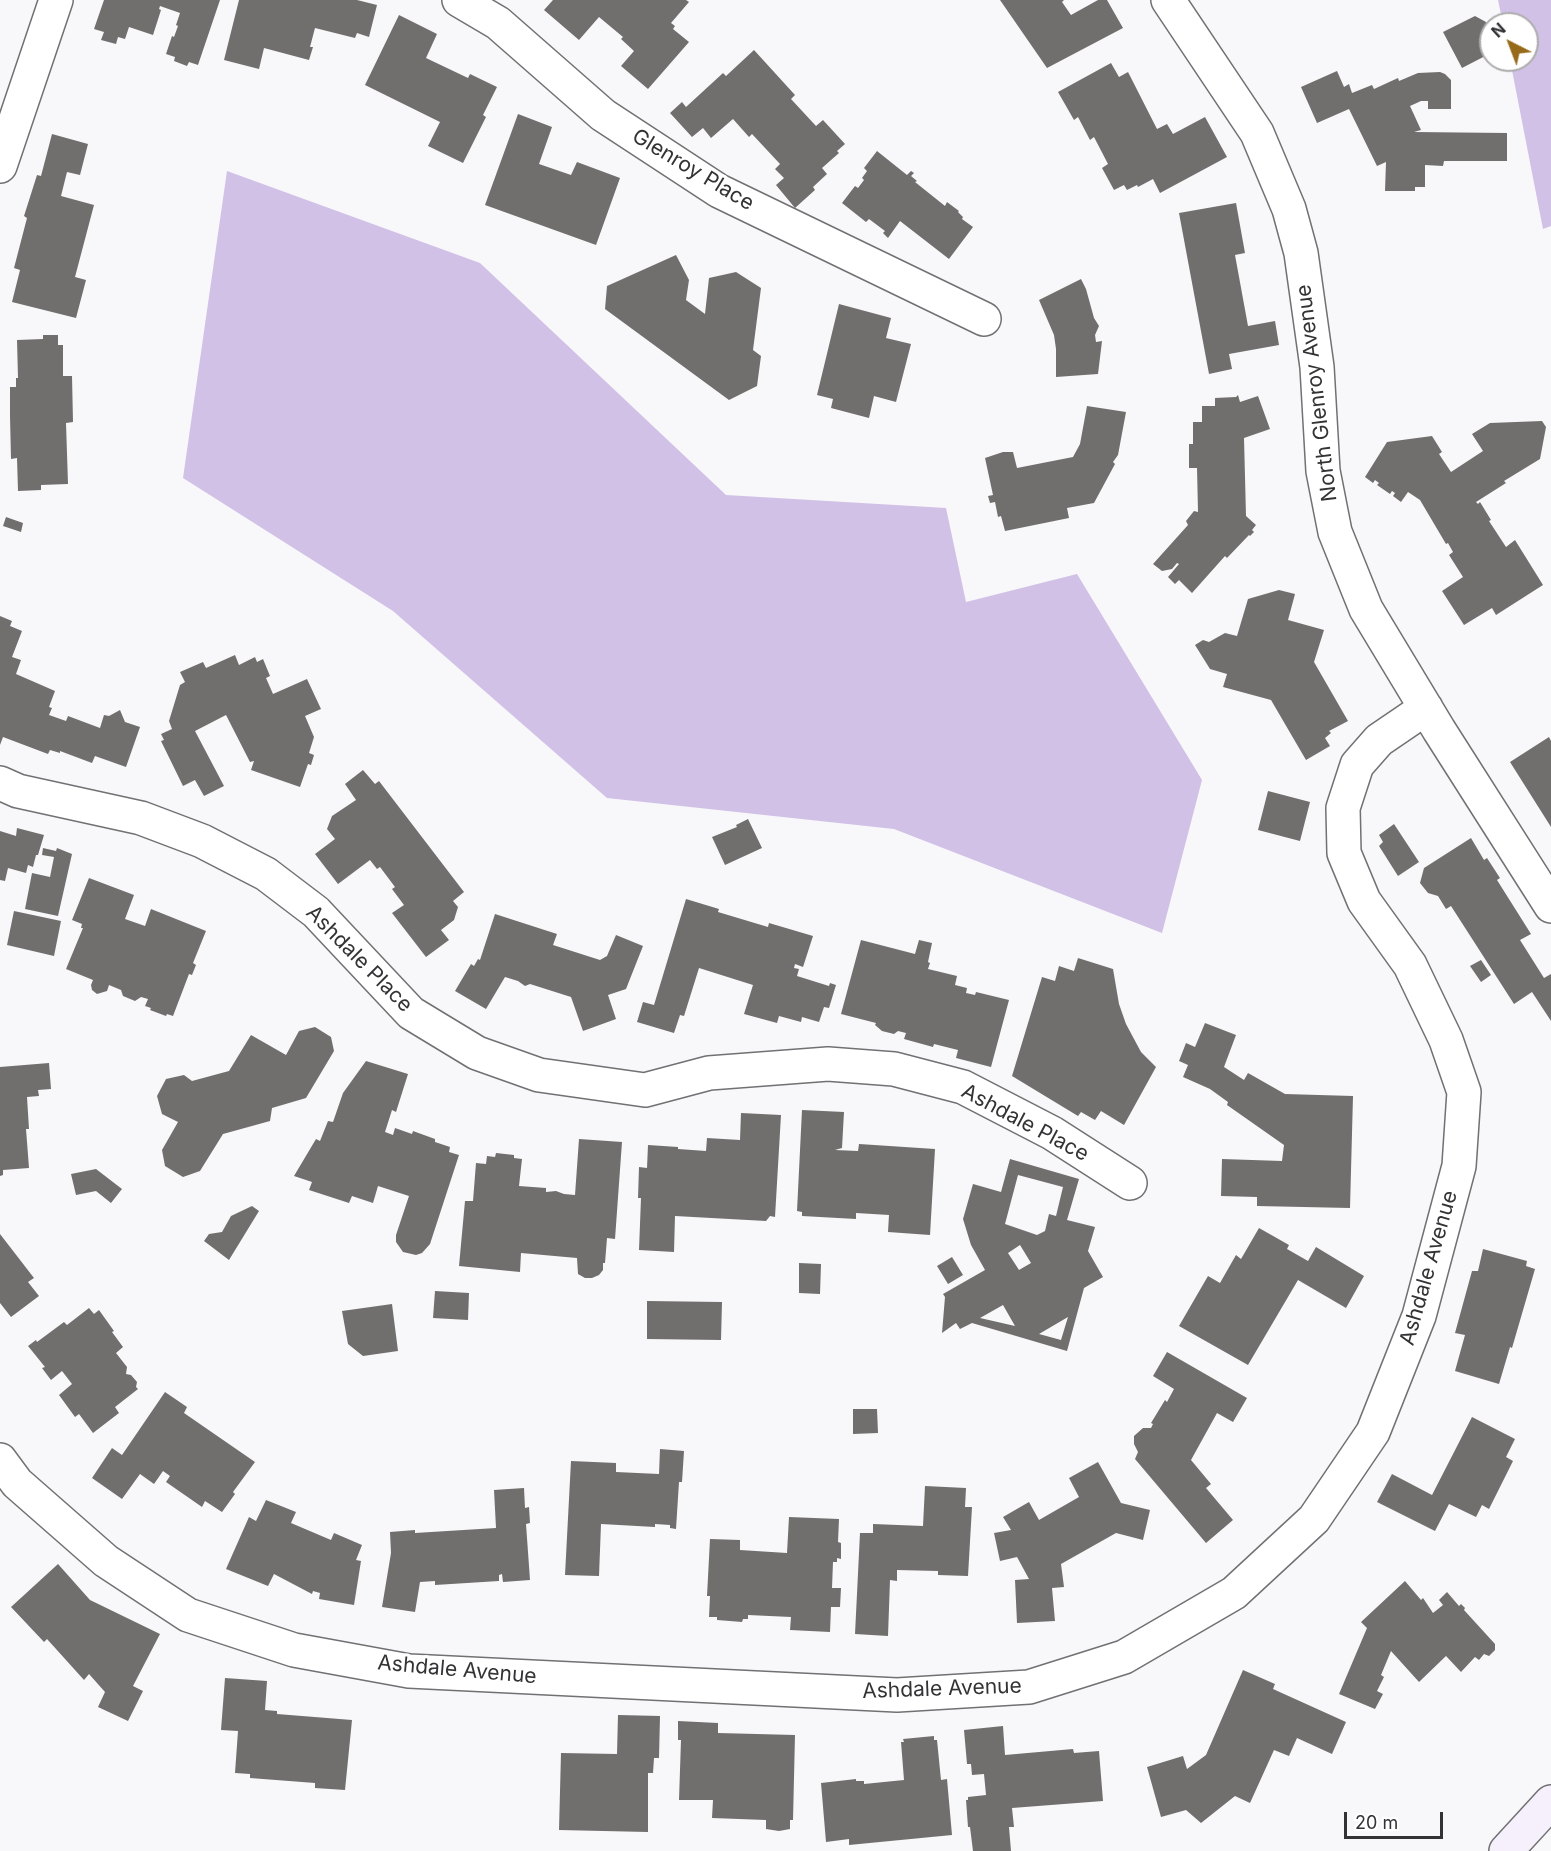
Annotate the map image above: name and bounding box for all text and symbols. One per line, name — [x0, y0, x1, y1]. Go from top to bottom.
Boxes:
north arrow — [1479, 12, 1539, 72]
text: N — [1487, 19, 1510, 42]
street label: Glenroy Place — [628, 124, 758, 216]
street label: North Glenroy Avenue — [1291, 283, 1343, 503]
street label: Ashdale Place — [300, 900, 418, 1018]
street label: Ashdale Place — [957, 1079, 1093, 1167]
street label: Ashdale Avenue — [1395, 1188, 1463, 1348]
street label: Ashdale Avenue — [376, 1650, 538, 1690]
street label: Ashdale Avenue — [862, 1674, 1022, 1704]
scale bar — [1347, 1800, 1446, 1838]
text: 20 m — [1355, 1812, 1398, 1833]

